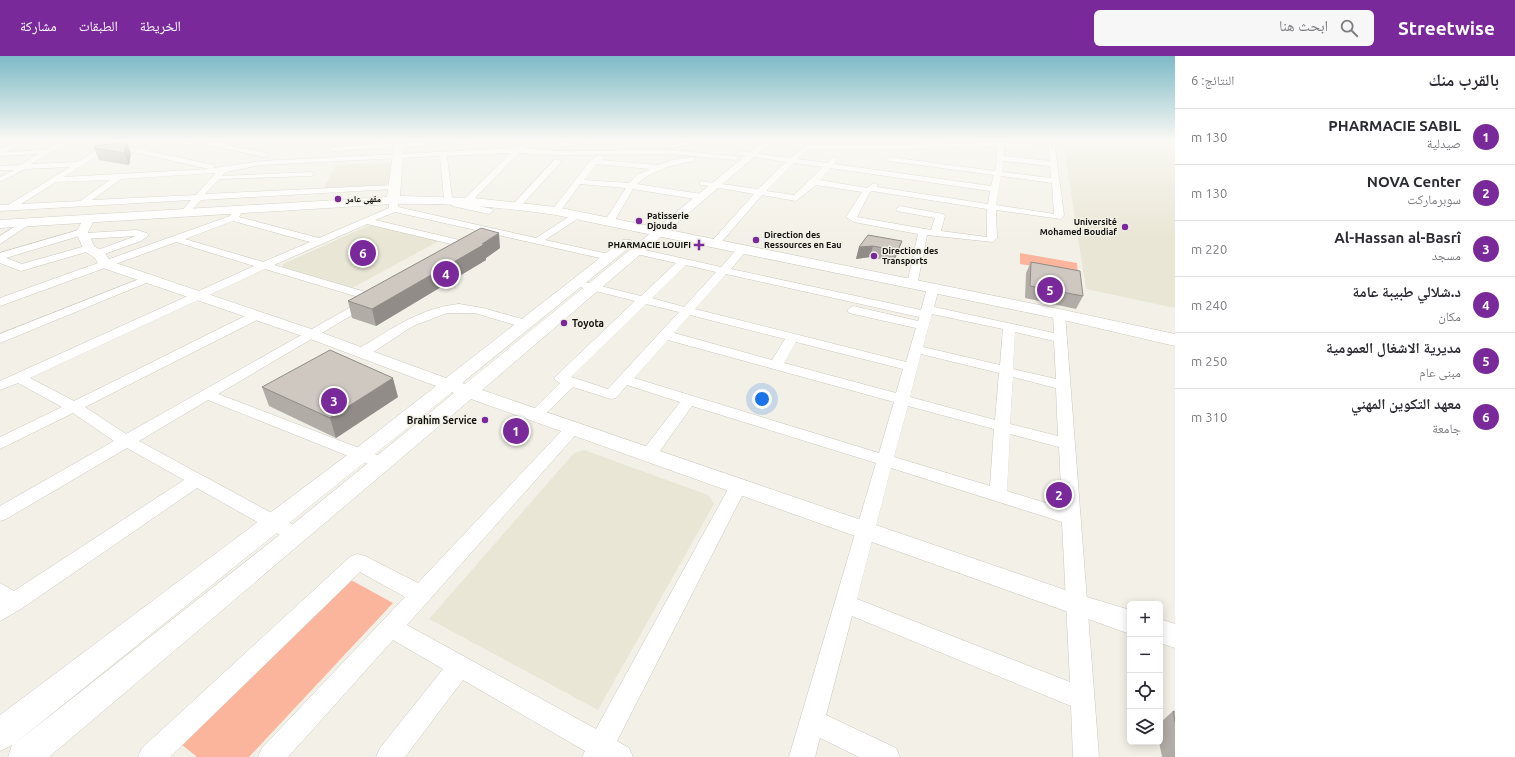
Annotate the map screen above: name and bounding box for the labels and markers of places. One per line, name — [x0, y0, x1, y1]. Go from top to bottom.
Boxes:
marker: مقهى عامر — [333, 194, 343, 204]
place label: مقهى عامر — [345, 194, 381, 205]
place label: Patisserie Djouda — [647, 211, 689, 231]
marker: Patisserie Djouda — [634, 216, 644, 226]
place label: Université Mohamed Boudiaf — [1040, 217, 1117, 237]
marker: Université Mohamed Boudiaf — [1120, 222, 1130, 232]
place label: Direction des Ressources en Eau — [764, 230, 842, 250]
marker: Direction des Ressources en Eau — [751, 235, 761, 245]
pin: 6 — [350, 238, 376, 268]
place label: PHARMACIE LOUIFI — [608, 240, 691, 250]
marker: PHARMACIE LOUIFI — [694, 240, 704, 250]
place label: Direction des Transports — [882, 246, 938, 266]
marker: Direction des Transports — [869, 251, 879, 261]
pin: 4 — [433, 259, 459, 289]
pin: 5 — [1037, 275, 1063, 305]
marker: Toyota — [559, 318, 569, 328]
place label: Toyota — [572, 318, 604, 329]
pin: 3 — [321, 386, 347, 416]
place label: Brahim Service — [407, 415, 477, 426]
marker: Brahim Service — [480, 415, 490, 425]
pin: 1 — [503, 416, 529, 446]
pin: 2 — [1046, 480, 1072, 510]

